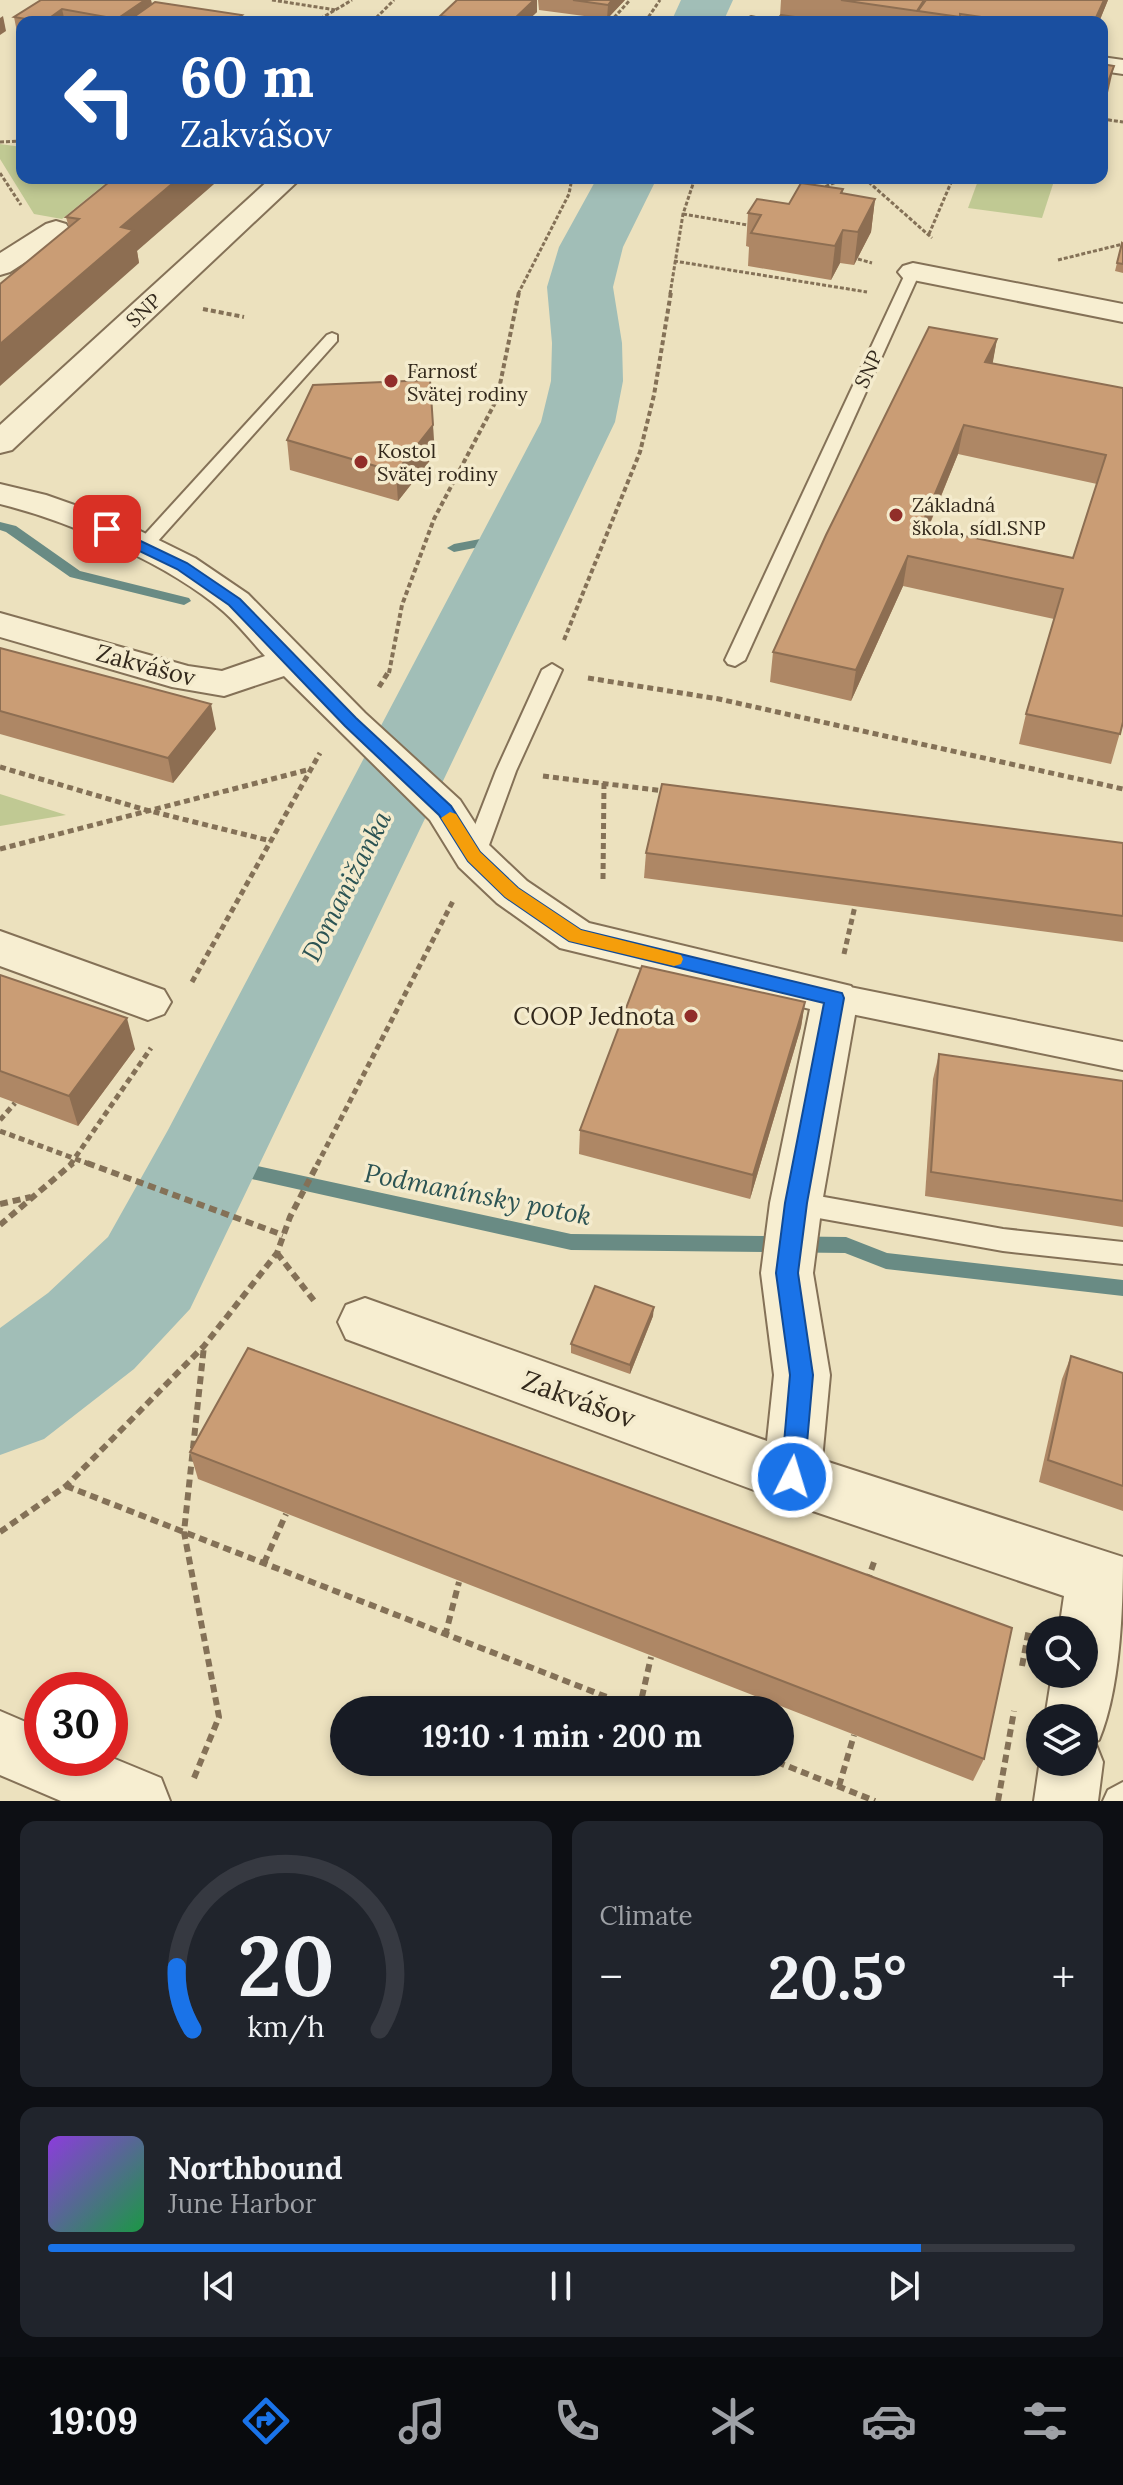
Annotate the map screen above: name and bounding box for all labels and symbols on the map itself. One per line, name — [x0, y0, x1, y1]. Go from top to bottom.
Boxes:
street label: SNP — [120, 288, 166, 332]
street label: SNP — [848, 346, 888, 392]
place label: Farnosť Svätej rodiny — [407, 358, 528, 406]
marker: Farnosť Svätej rodiny — [382, 372, 400, 390]
place label: Kostol Svätej rodiny — [377, 438, 498, 486]
marker: Kostol Svätej rodiny — [352, 453, 370, 471]
place label: Základná škola, sídl.SNP — [912, 492, 1046, 540]
pin — [73, 495, 141, 563]
marker: Základná škola, sídl.SNP — [887, 506, 905, 524]
street label: Zakvášov — [93, 637, 200, 693]
water label: Domanižanka — [294, 805, 398, 967]
place label: COOP Jednota — [513, 1001, 675, 1032]
marker: COOP Jednota — [682, 1007, 700, 1025]
water label: Podmanínsky potok — [362, 1156, 594, 1232]
street label: Zakvášov — [517, 1362, 642, 1436]
position arrow — [750, 1435, 834, 1519]
speed limit sign: 30 — [24, 1672, 128, 1776]

